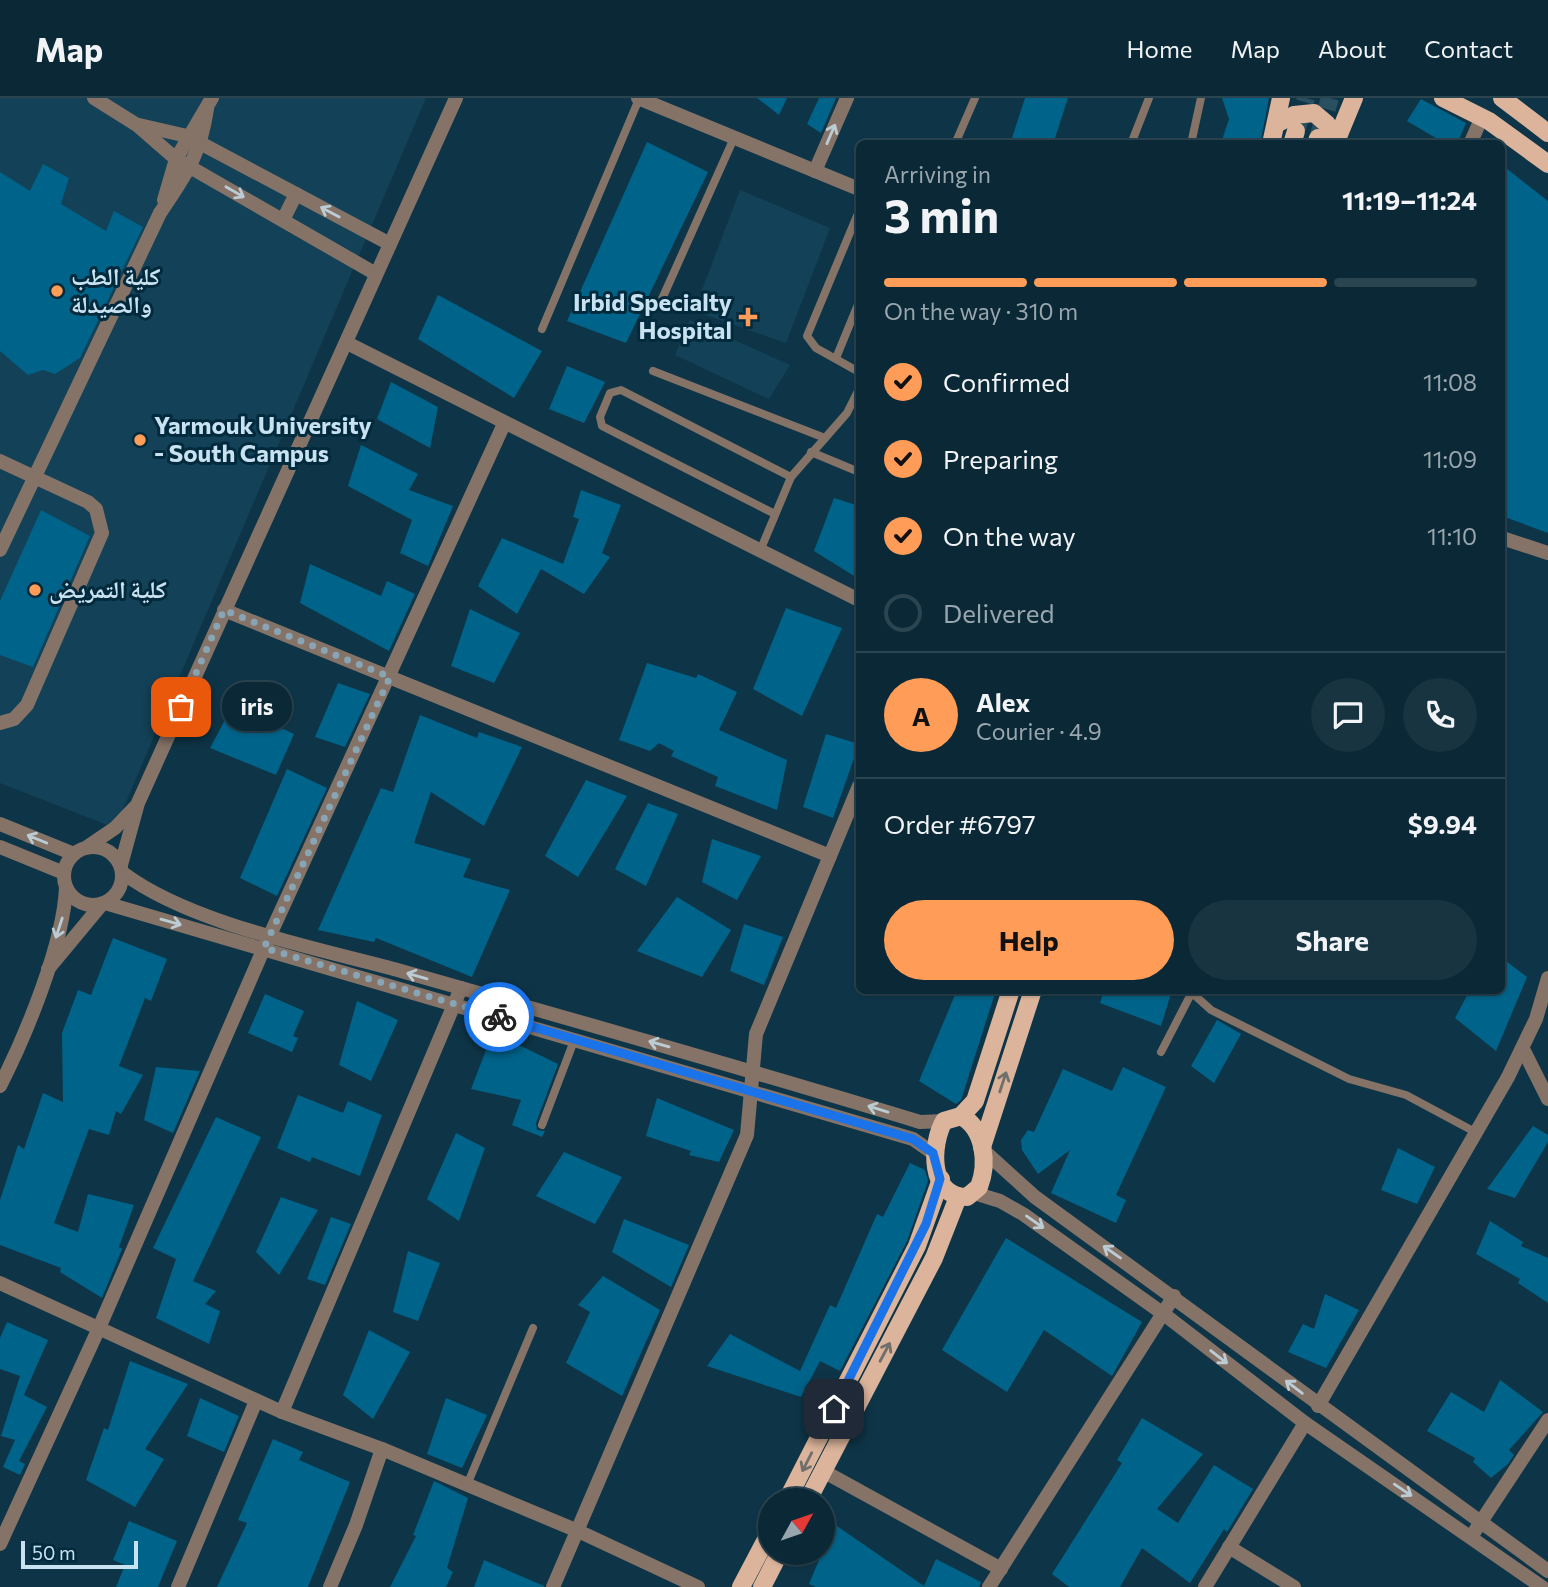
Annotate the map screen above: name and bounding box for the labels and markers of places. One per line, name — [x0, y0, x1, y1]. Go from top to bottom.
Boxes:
place label: كلية الطب والصيدلة — [71, 261, 161, 319]
marker: كلية الطب والصيدلة — [49, 283, 65, 299]
place label: Irbid Specialty Hospital — [573, 287, 732, 344]
marker: Irbid Specialty Hospital — [738, 307, 758, 327]
place label: Yarmouk University - South Campus — [154, 410, 372, 467]
marker: Yarmouk University - South Campus — [132, 432, 148, 448]
place label: كلية التمريض — [49, 574, 167, 604]
marker: كلية التمريض — [27, 582, 43, 598]
pin — [151, 677, 211, 737]
callout: iris — [223, 682, 293, 732]
pin — [804, 1379, 864, 1439]

